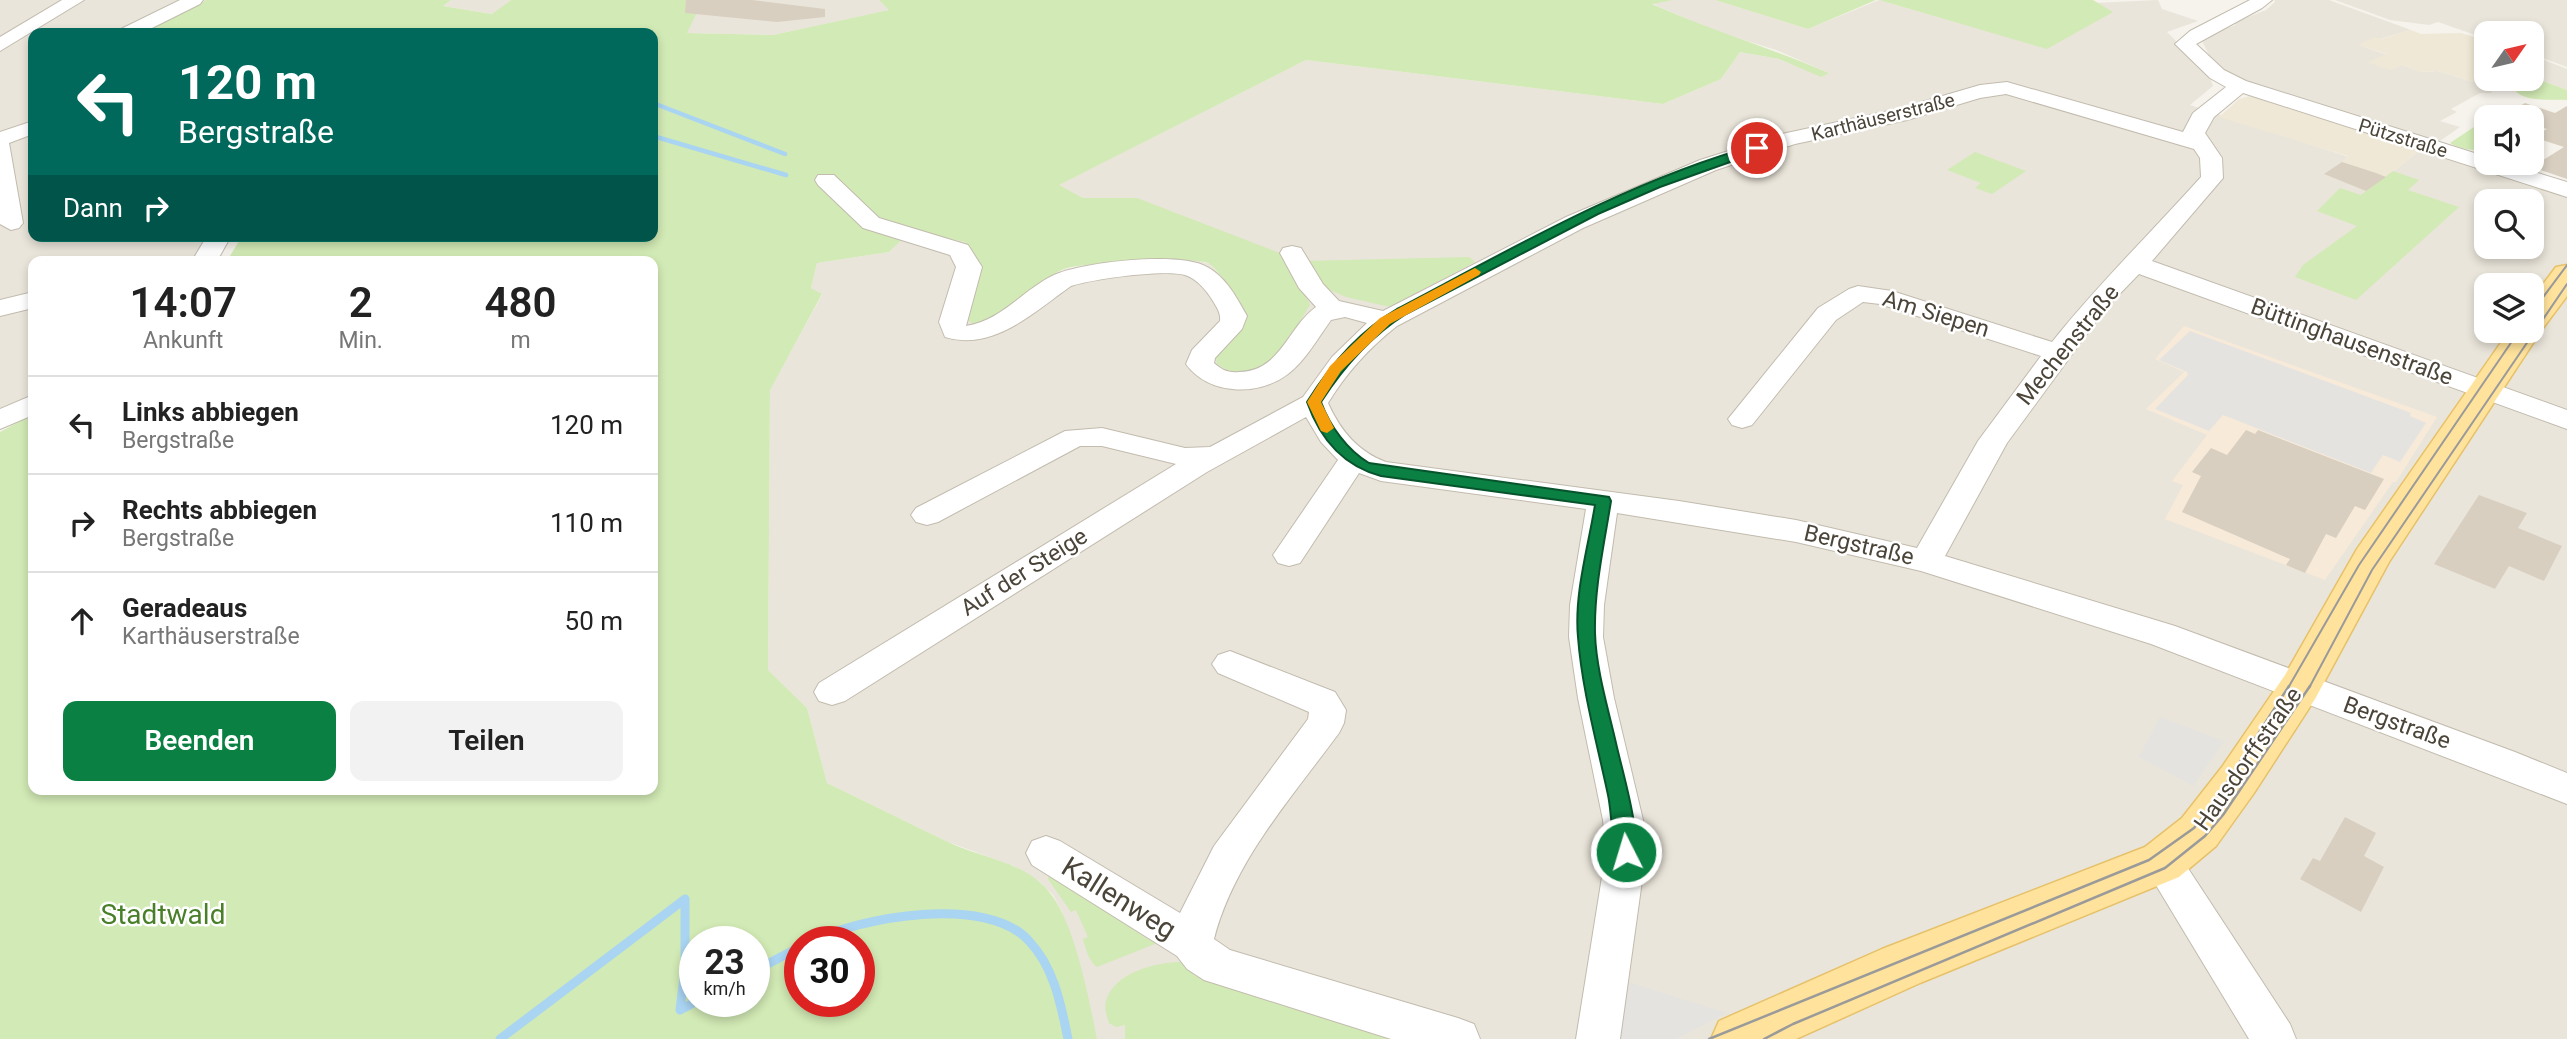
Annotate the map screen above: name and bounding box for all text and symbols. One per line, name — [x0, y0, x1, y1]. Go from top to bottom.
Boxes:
north arrow — [2474, 21, 2544, 91]
map controls — [2474, 21, 2544, 343]
text: 120 m — [178, 54, 317, 111]
icon: left — [63, 56, 154, 147]
street label: Karthäuserstraße — [1809, 88, 1957, 146]
button: sound — [2474, 105, 2544, 175]
text: Bergstraße — [178, 113, 334, 151]
street label: Pützstraße — [2356, 114, 2450, 162]
pin — [1727, 118, 1787, 178]
icon: arrive — [1738, 129, 1776, 167]
icon: right — [137, 189, 175, 227]
button: search — [2474, 189, 2544, 259]
text: Dann — [63, 193, 123, 223]
button: layers — [2474, 273, 2544, 343]
text: 14:07 — [130, 278, 237, 327]
text: 2 — [349, 278, 373, 327]
text: 480 — [484, 278, 556, 327]
street label: Mechenstraße — [2011, 279, 2125, 411]
street label: Am Siepen — [1879, 285, 1993, 343]
street label: Büttinghausenstraße — [2247, 293, 2457, 391]
text: Ankunft — [143, 327, 223, 354]
text: Min. — [338, 327, 383, 354]
text: m — [510, 327, 531, 354]
text: Links abbiegen — [122, 397, 299, 427]
icon: left — [63, 406, 101, 444]
text: 120 m — [550, 410, 623, 440]
text: Bergstraße — [122, 427, 234, 454]
text: Rechts abbiegen — [122, 495, 317, 525]
icon: right — [63, 504, 101, 542]
text: 110 m — [550, 508, 623, 538]
street label: Bergstraße — [1801, 519, 1917, 571]
street label: Auf der Steige — [956, 522, 1092, 622]
text: Bergstraße — [122, 525, 234, 552]
text: Geradeaus — [122, 593, 247, 623]
icon: ahead — [63, 602, 101, 640]
text: 50 m — [565, 606, 623, 636]
text: Karthäuserstraße — [122, 623, 300, 650]
street label: Hausdorffstraße — [2189, 682, 2307, 836]
street label: Bergstraße — [2340, 691, 2454, 755]
button: Beenden — [63, 701, 336, 781]
button: Teilen — [350, 701, 623, 781]
position arrow — [1589, 815, 1663, 889]
street label: Kallenweg — [1056, 850, 1182, 946]
park label: Stadtwald — [101, 898, 225, 931]
speed limit sign: 30 — [784, 926, 875, 1017]
text: 23 — [704, 942, 745, 983]
text: km/h — [703, 978, 746, 999]

